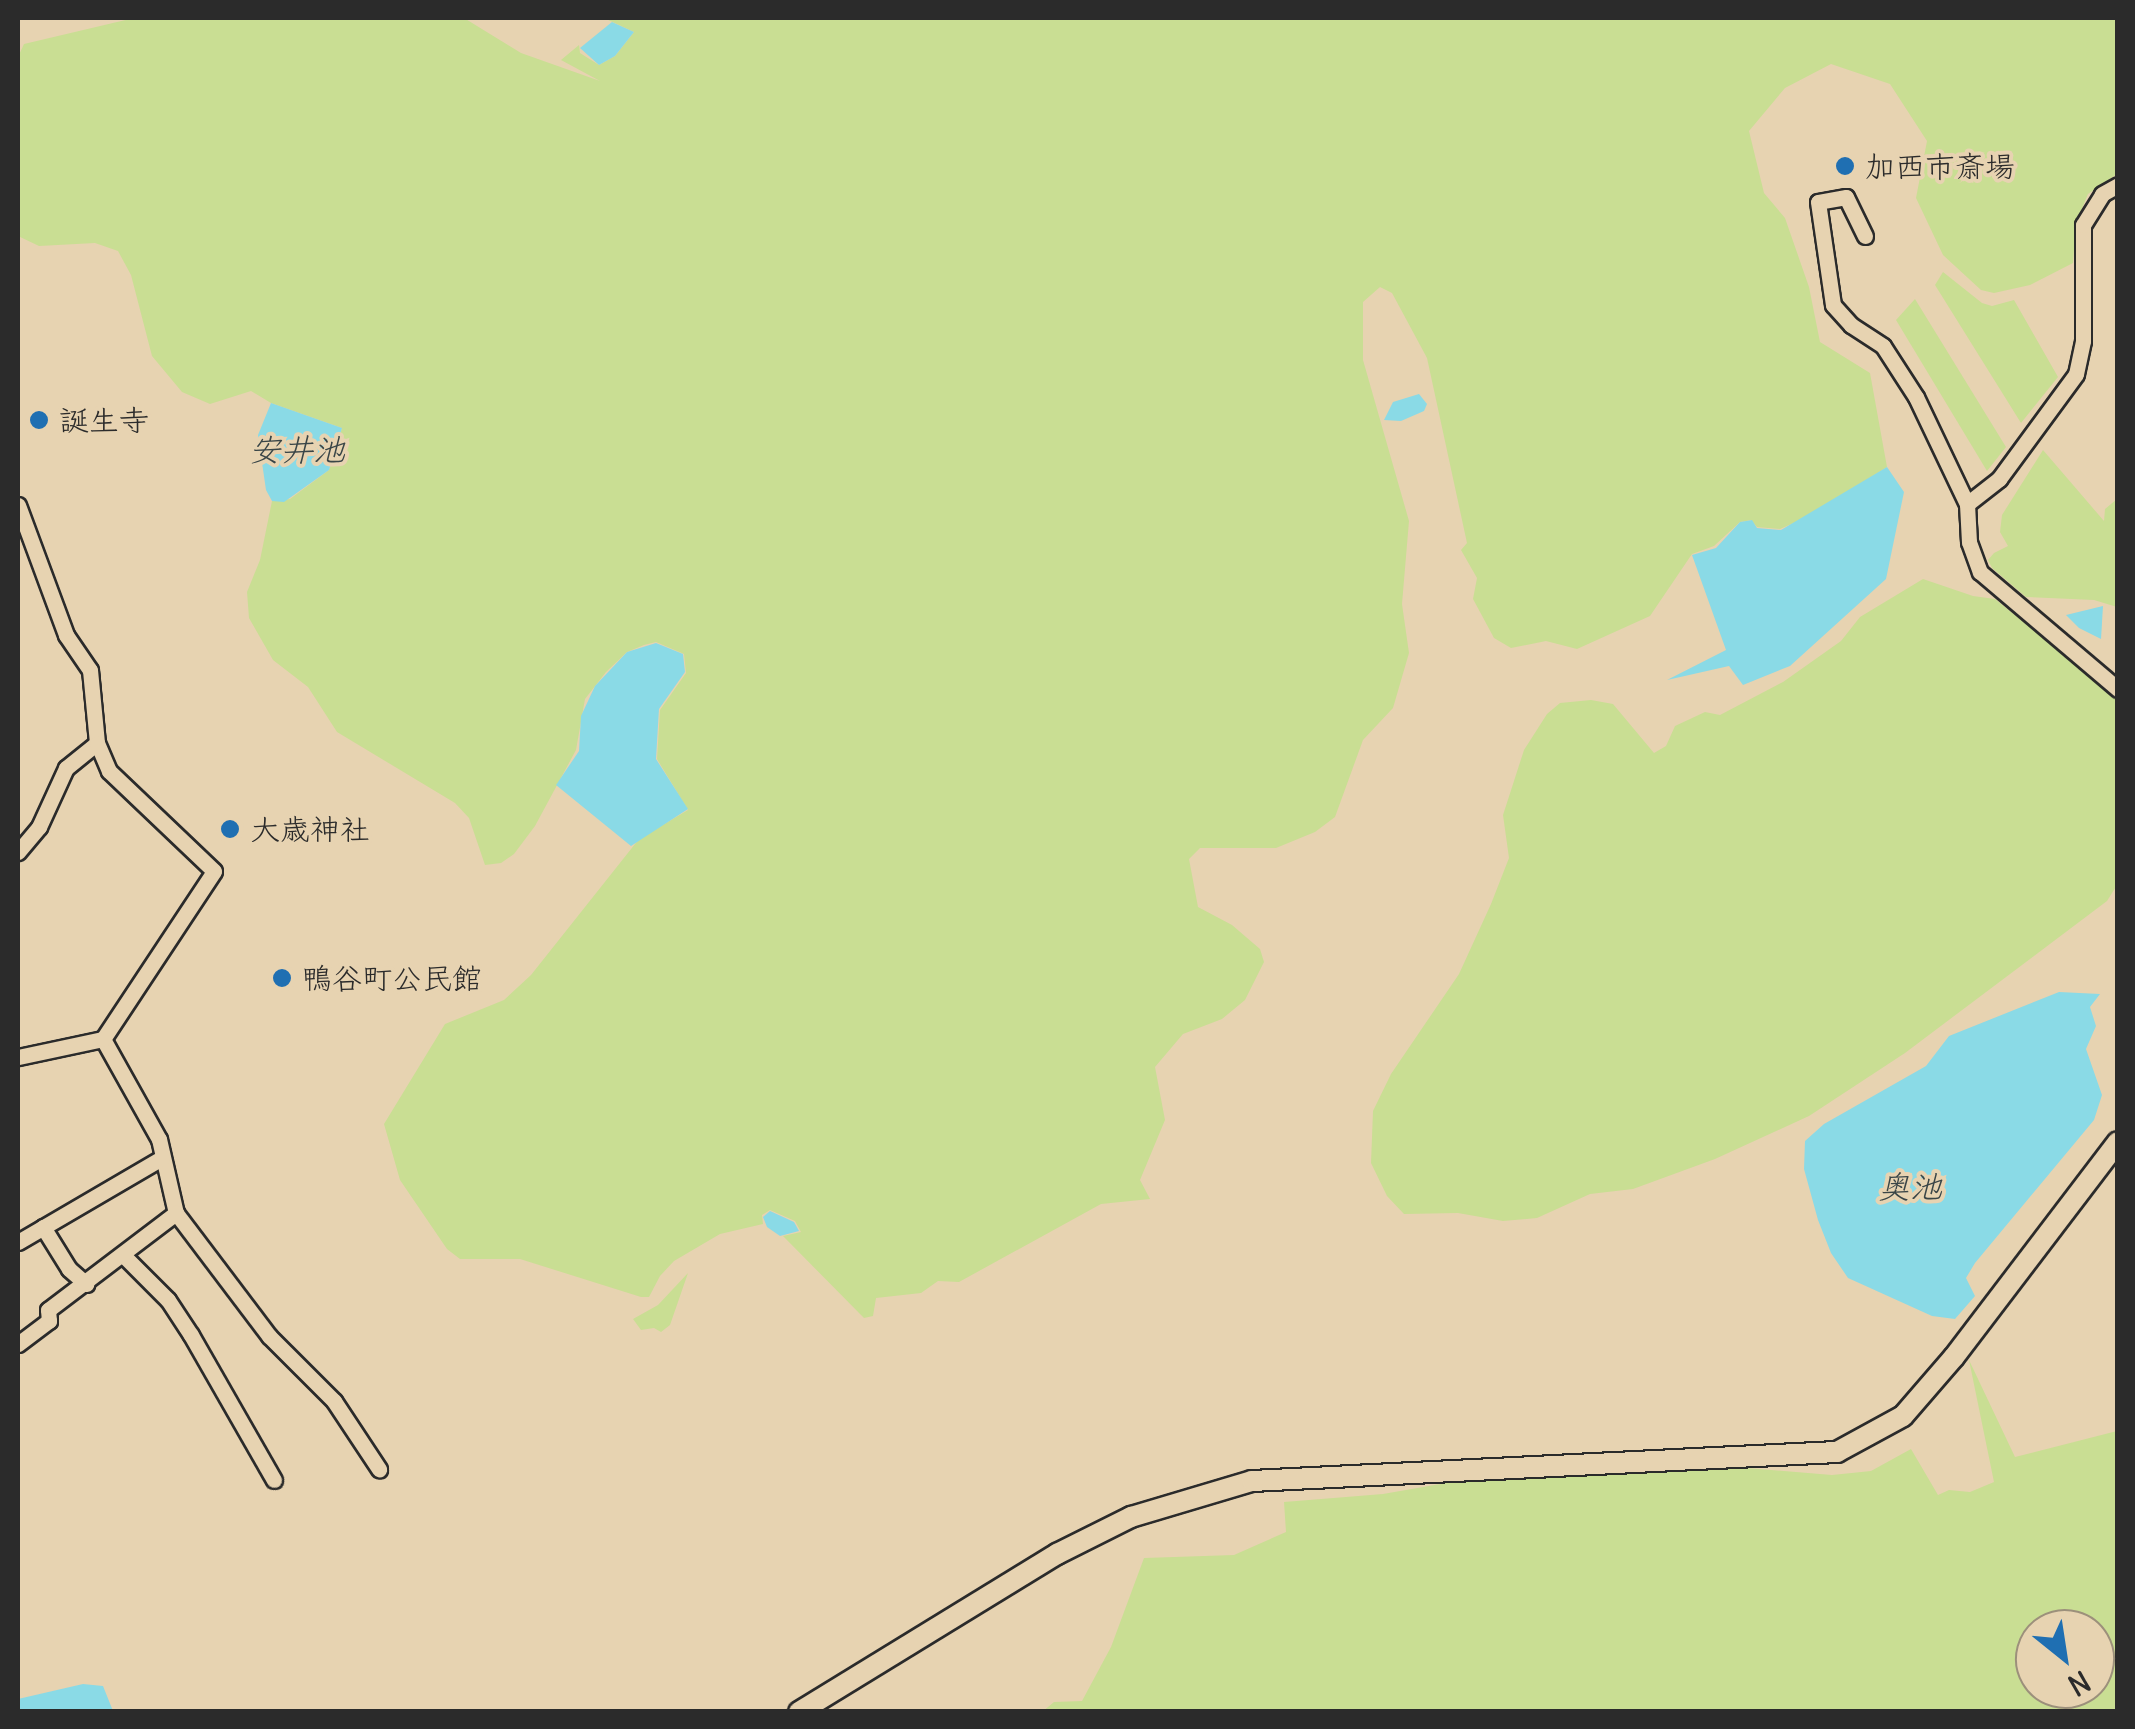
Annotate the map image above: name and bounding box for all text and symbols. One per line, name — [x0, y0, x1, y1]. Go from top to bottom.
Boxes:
place label: 加西市斎場 — [1865, 148, 2015, 184]
marker: 加西市斎場 — [1834, 155, 1856, 177]
place label: 誕生寺 — [59, 402, 149, 438]
marker: 誕生寺 — [28, 409, 50, 431]
water label: 安井池 — [249, 431, 345, 469]
place label: 大歳神社 — [250, 811, 370, 847]
marker: 大歳神社 — [219, 818, 241, 840]
place label: 鴨谷町公民館 — [302, 960, 482, 996]
marker: 鴨谷町公民館 — [271, 967, 293, 989]
water label: 奥池 — [1878, 1168, 1942, 1206]
north arrow — [2015, 1609, 2115, 1709]
text: N — [2062, 1663, 2096, 1704]

